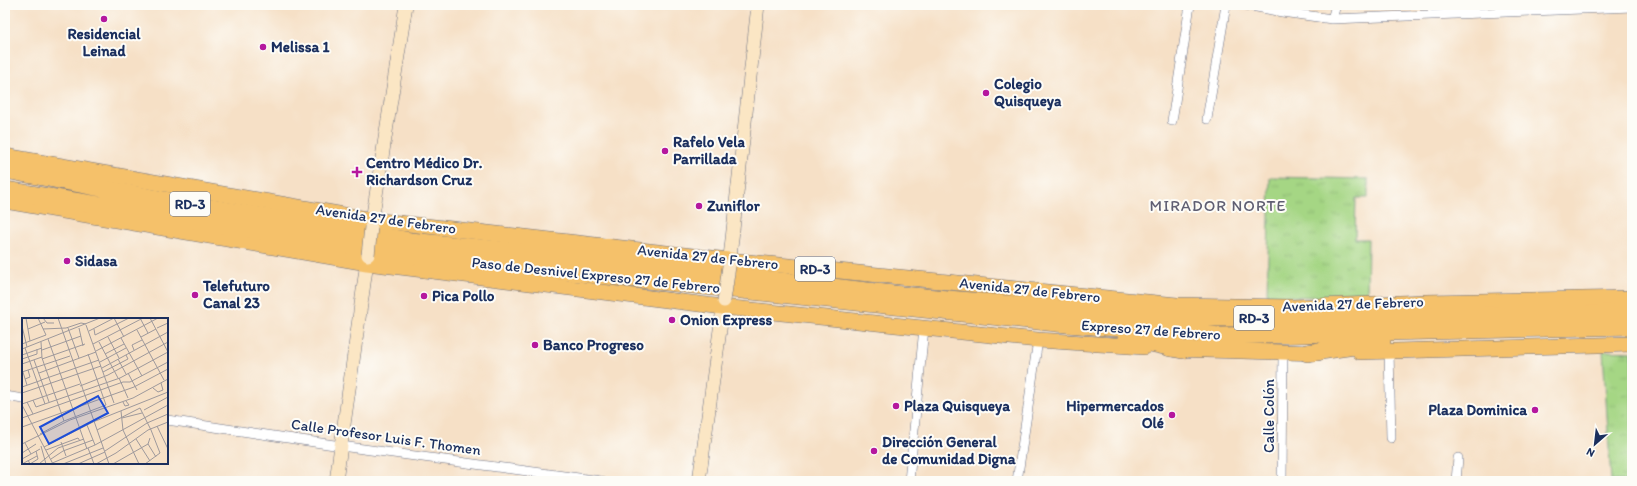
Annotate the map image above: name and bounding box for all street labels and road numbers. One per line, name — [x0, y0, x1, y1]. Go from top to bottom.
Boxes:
road number: RD-3 — [170, 192, 210, 216]
street label: Avenida 27 de Febrero — [315, 200, 457, 238]
street label: Avenida 27 de Febrero — [637, 241, 779, 273]
street label: Paso de Desnivel Expreso 27 de Febrero — [471, 253, 721, 297]
road number: RD-3 — [795, 257, 835, 281]
street label: Avenida 27 de Febrero — [959, 274, 1101, 306]
street label: Avenida 27 de Febrero — [1282, 293, 1424, 315]
road number: RD-3 — [1234, 306, 1274, 330]
street label: Expreso 27 de Febrero — [1081, 316, 1221, 344]
street label: Calle Colón — [1260, 378, 1278, 453]
street label: Calle Profesor Luis F. Thomen — [290, 415, 483, 459]

